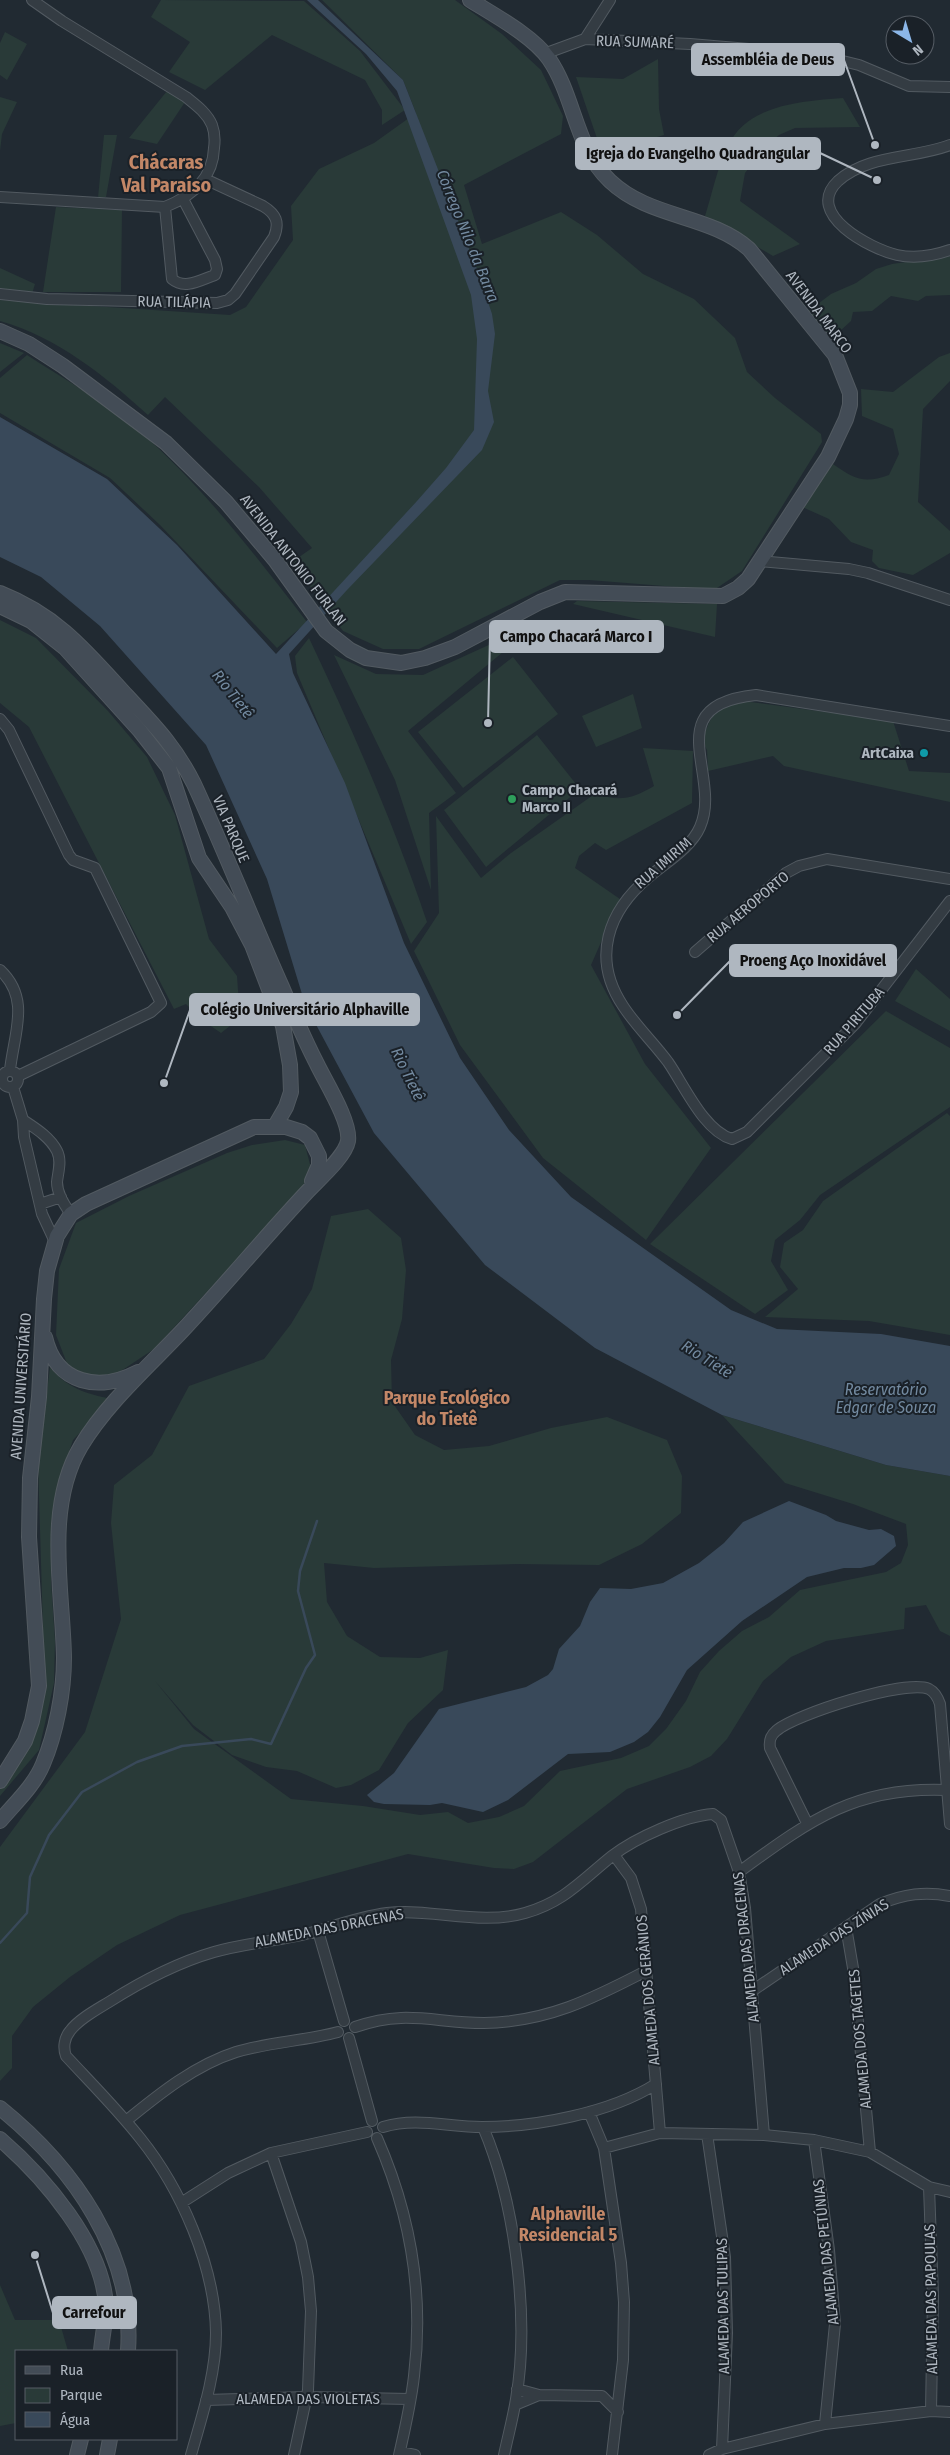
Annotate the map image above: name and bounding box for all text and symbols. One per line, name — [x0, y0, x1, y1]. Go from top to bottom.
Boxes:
north arrow — [885, 15, 935, 65]
street label: RUA SUMARÉ — [596, 32, 674, 52]
text: N — [909, 41, 926, 59]
callout: Assembléia de Deus — [692, 44, 844, 75]
text: Assembléia de Deus — [701, 50, 834, 69]
callout: Igreja do Evangelho Quadrangular — [576, 138, 820, 169]
text: Igreja do Evangelho Quadrangular — [586, 144, 810, 163]
district label: Chácaras Val Paraíso — [120, 150, 211, 197]
water label: Córrego Nilo da Barra — [433, 167, 503, 305]
street label: AVENIDA MARCO — [782, 267, 856, 357]
street label: RUA TILÁPIA — [137, 292, 211, 312]
street label: AVENIDA ANTONIO FURLAN — [236, 491, 350, 629]
callout: Campo Chacará Marco I — [490, 621, 663, 652]
text: Campo Chacará Marco I — [500, 627, 652, 646]
water label: Rio Tietê — [208, 666, 258, 722]
place label: ArtCaixa — [861, 744, 915, 762]
marker: ArtCaixa — [918, 747, 930, 759]
place label: Campo Chacará Marco II — [522, 781, 618, 816]
street label: VIA PARQUE — [209, 793, 253, 865]
marker: Campo Chacará Marco II — [506, 793, 518, 805]
street label: RUA IMIRIM — [631, 833, 695, 893]
street label: RUA AEROPORTO — [703, 867, 793, 947]
callout: Proeng Aço Inoxidável — [730, 945, 896, 976]
text: Proeng Aço Inoxidável — [740, 951, 887, 971]
street label: RUA PIRITUBA — [820, 983, 888, 1059]
callout: Colégio Universitário Alphaville — [190, 994, 419, 1025]
text: Colégio Universitário Alphaville — [201, 1000, 409, 1019]
water label: Rio Tietê — [387, 1045, 429, 1104]
street label: AVENIDA UNIVERSITÁRIO — [7, 1312, 35, 1460]
water label: Rio Tietê — [678, 1336, 736, 1382]
water label: Reservatório Edgar de Souza — [836, 1380, 936, 1417]
district label: Parque Ecológico do Tietê — [384, 1387, 511, 1430]
street label: ALAMEDA DAS DRACENAS — [729, 1871, 763, 2023]
street label: ALAMEDA DAS ZÍNIAS — [776, 1895, 892, 1979]
street label: ALAMEDA DAS DRACENAS — [253, 1905, 405, 1951]
street label: ALAMEDA DOS GERÂNIOS — [632, 1914, 664, 2066]
street label: ALAMEDA DOS TAGETES — [845, 1968, 875, 2110]
street label: ALAMEDA DAS PETÚNIAS — [809, 2178, 843, 2326]
district label: Alphaville Residencial 5 — [519, 2203, 617, 2246]
street label: ALAMEDA DAS PAPOULAS — [921, 2224, 941, 2374]
street label: ALAMEDA DAS TULIPAS — [713, 2238, 733, 2374]
callout: Carrefour — [53, 2297, 136, 2328]
text: Carrefour — [62, 2303, 126, 2322]
legend — [15, 2350, 178, 2440]
text: Rua — [60, 2361, 83, 2379]
text: Parque — [60, 2386, 103, 2404]
street label: ALAMEDA DAS VIOLETAS — [236, 2390, 380, 2408]
text: Água — [60, 2411, 90, 2429]

